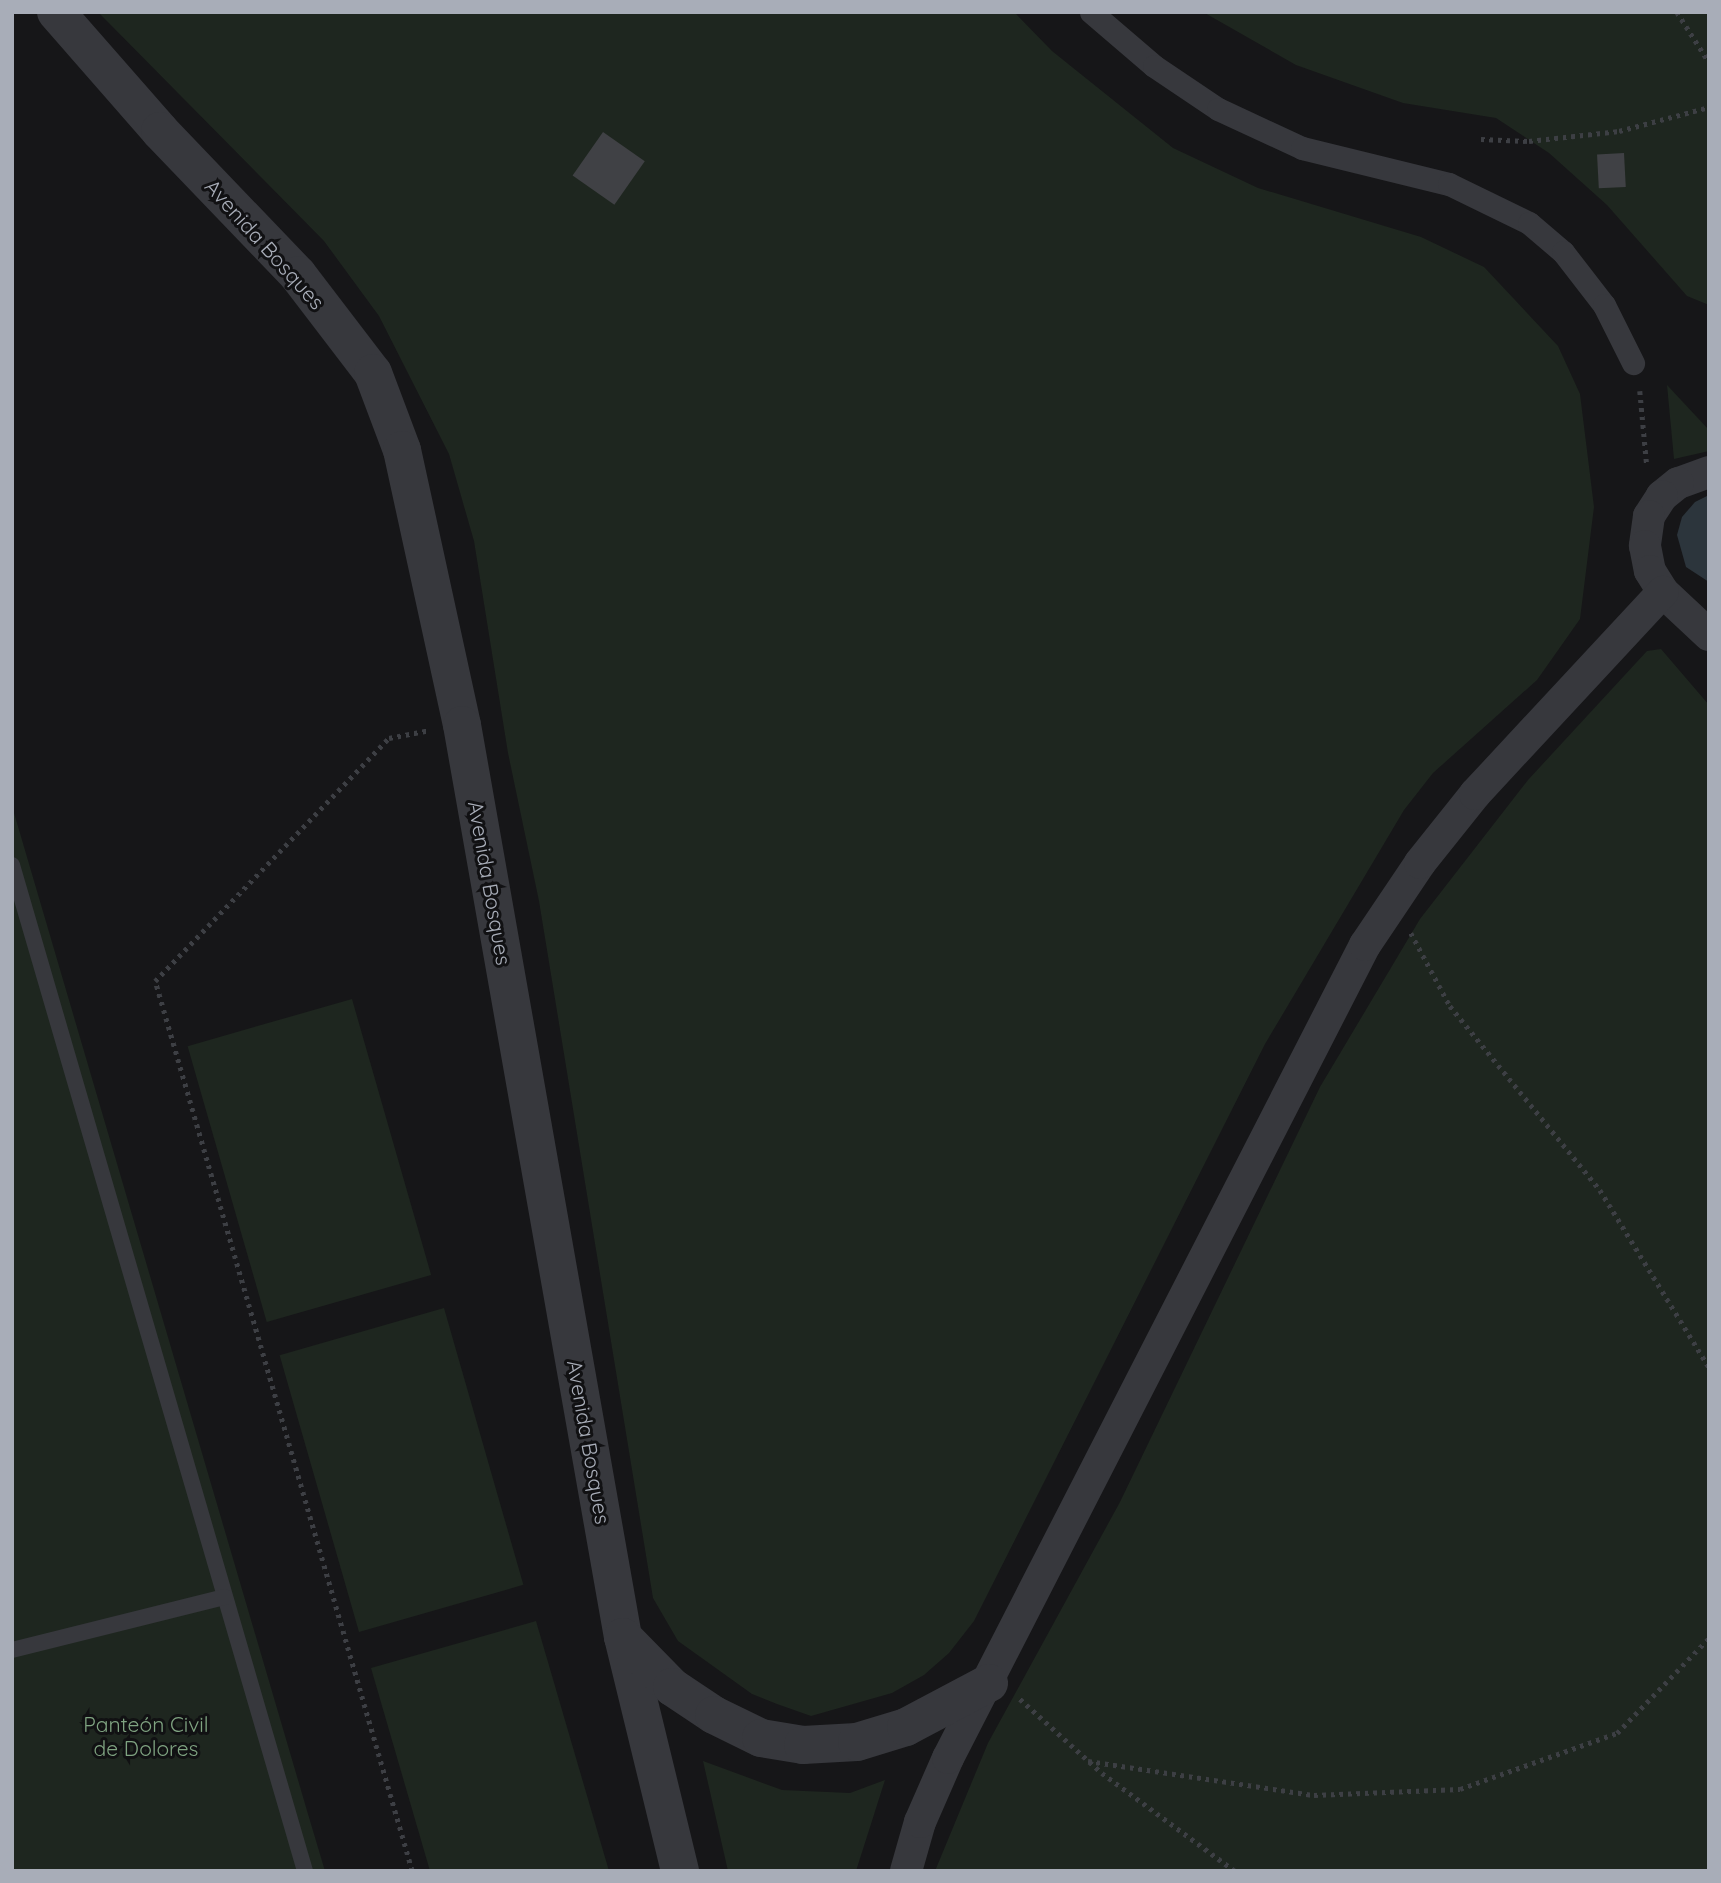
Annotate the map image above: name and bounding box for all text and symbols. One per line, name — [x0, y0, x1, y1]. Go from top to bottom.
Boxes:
street label: Avenida Bosques — [200, 174, 330, 314]
street label: Avenida Bosques — [463, 799, 517, 967]
street label: Avenida Bosques — [562, 1358, 616, 1526]
park label: Panteón Civil de Dolores — [83, 1711, 209, 1761]

